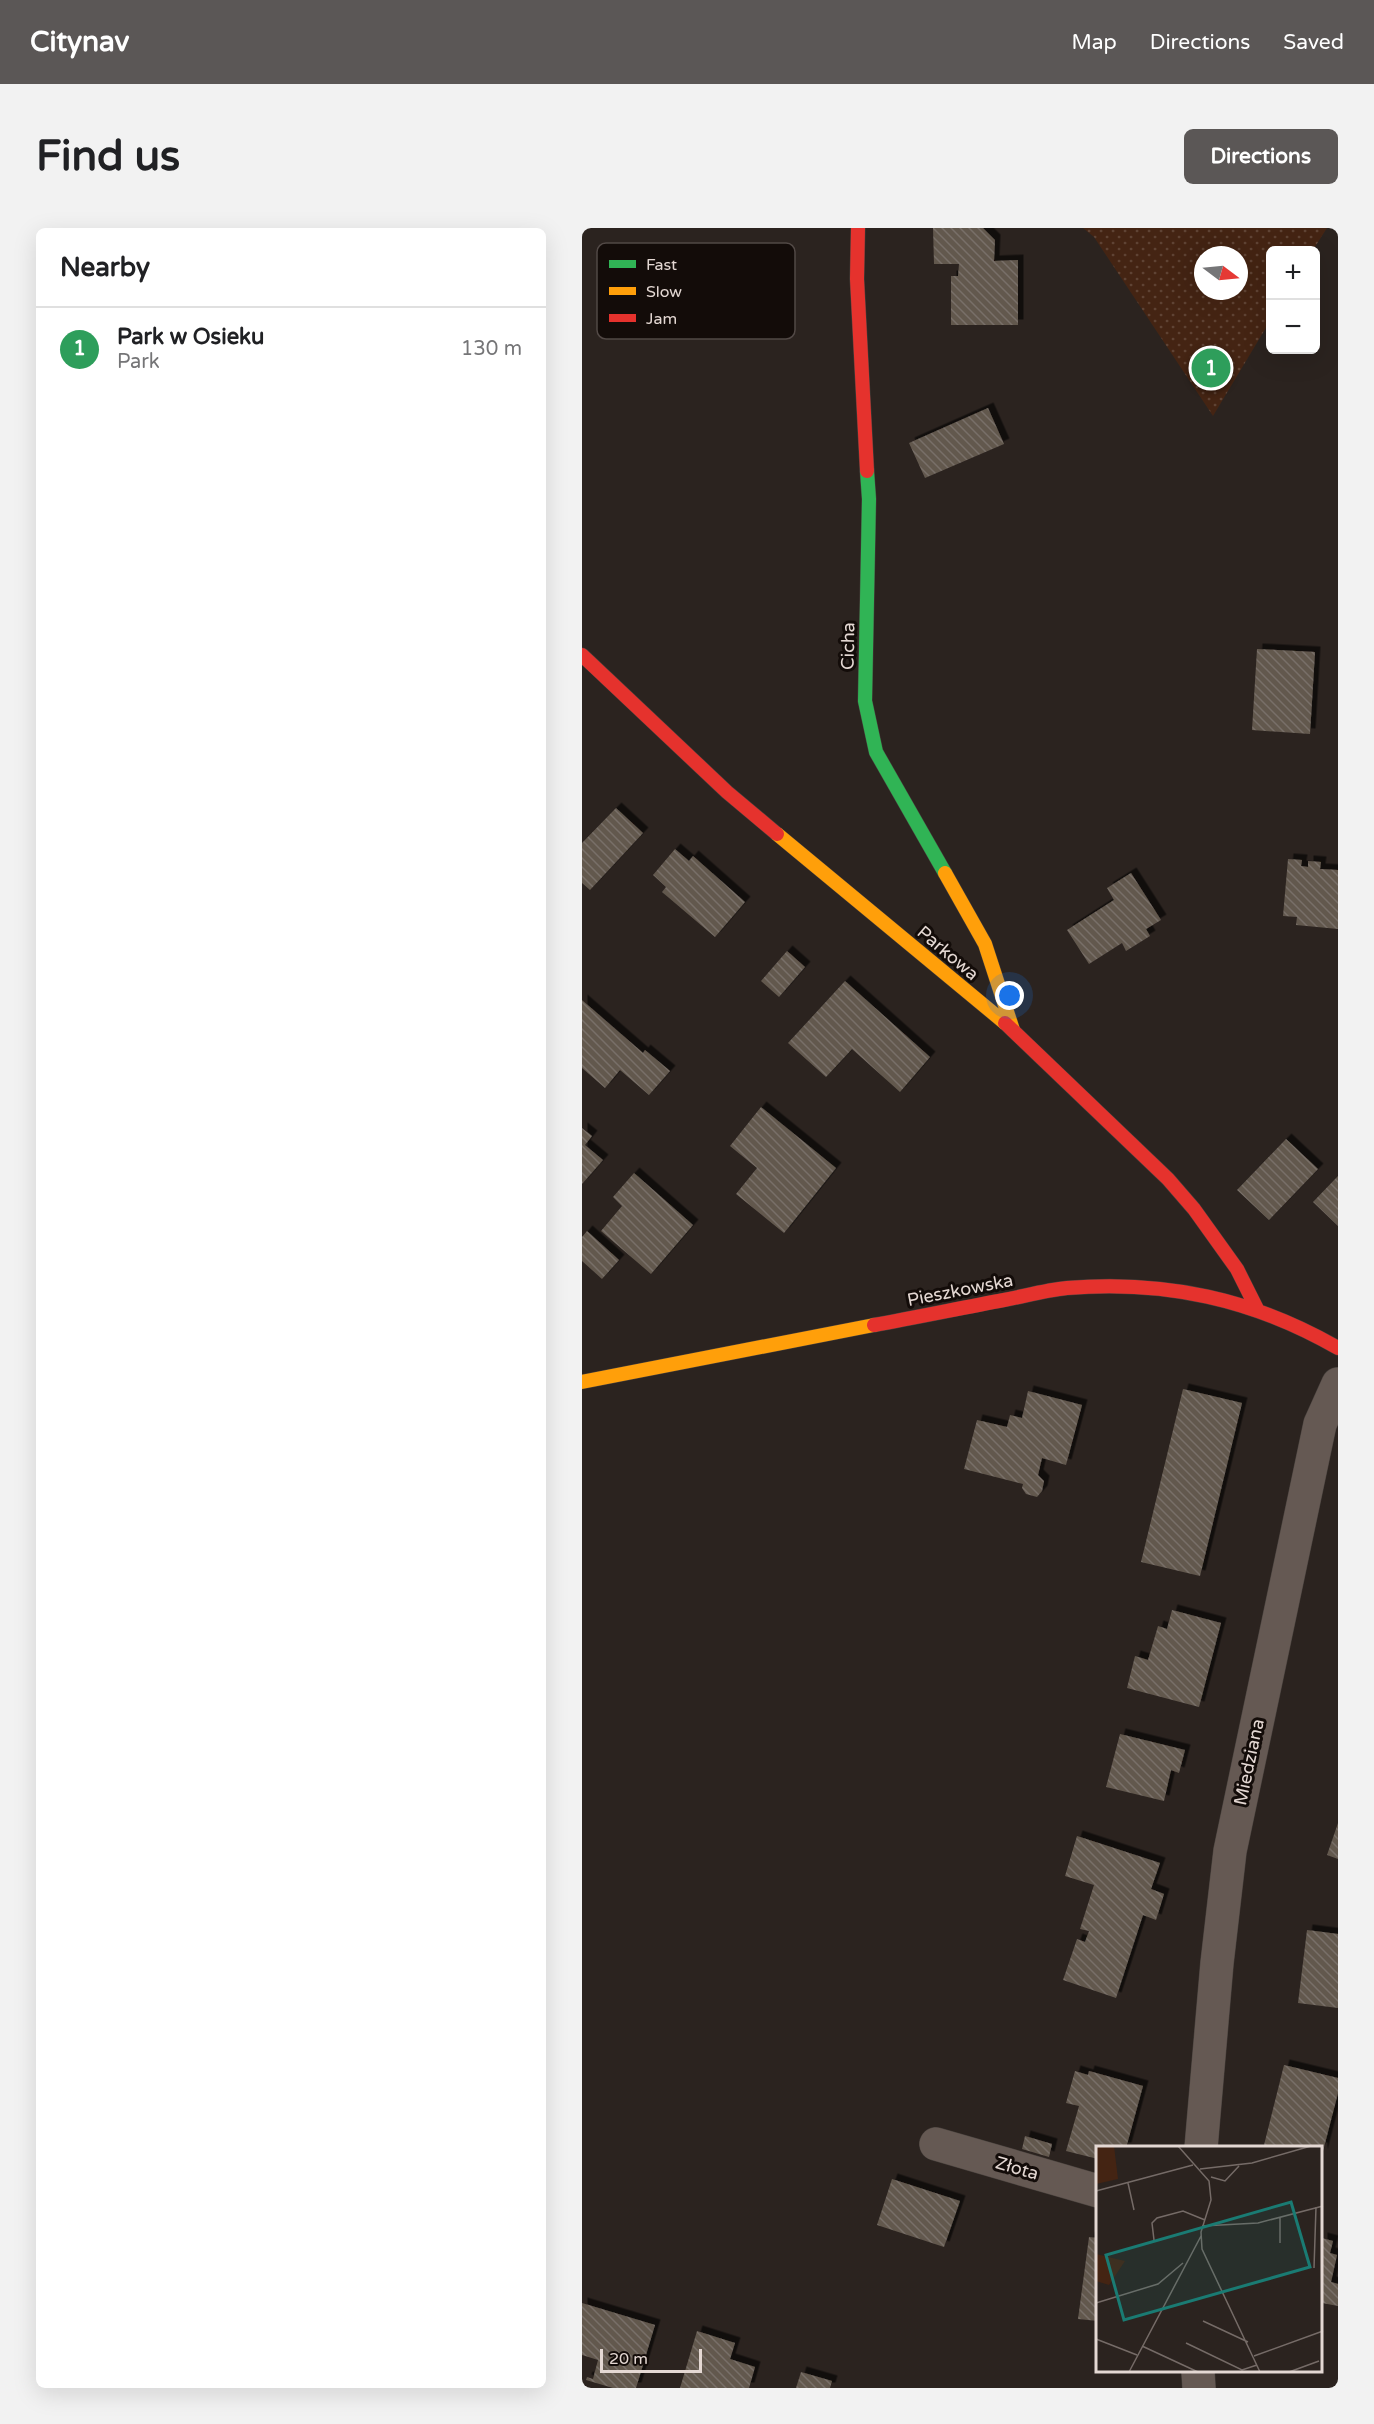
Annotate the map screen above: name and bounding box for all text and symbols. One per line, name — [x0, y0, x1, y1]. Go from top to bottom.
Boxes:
text: Citynav — [30, 25, 129, 59]
text: Map — [1071, 30, 1117, 55]
text: Directions — [1150, 30, 1250, 55]
text: Saved — [1283, 30, 1344, 55]
button: Directions — [1184, 129, 1338, 184]
text: Find us — [36, 131, 180, 182]
legend — [597, 243, 795, 339]
north arrow — [1194, 246, 1248, 300]
map controls — [1266, 246, 1320, 354]
button: + — [1266, 246, 1320, 300]
text: Nearby — [60, 252, 150, 283]
text: Fast — [646, 255, 677, 275]
text: Slow — [646, 282, 682, 302]
button: − — [1266, 300, 1320, 354]
text: Jam — [646, 309, 677, 329]
text: Park w Osieku — [117, 324, 264, 350]
text: 1 — [73, 337, 86, 361]
text: 130 m — [461, 337, 522, 361]
pin: 1 — [1192, 346, 1230, 390]
text: Park — [117, 350, 160, 374]
street label: Cicha — [837, 622, 859, 670]
street label: Parkowa — [913, 921, 983, 985]
your location — [995, 981, 1024, 1010]
street label: Pieszkowska — [905, 1269, 1015, 1311]
street label: Miedziana — [1229, 1717, 1269, 1807]
inset map — [1096, 2146, 1323, 2373]
street label: Złota — [993, 2151, 1041, 2185]
scale bar — [600, 2346, 702, 2374]
text: 20 m — [609, 2349, 648, 2369]

